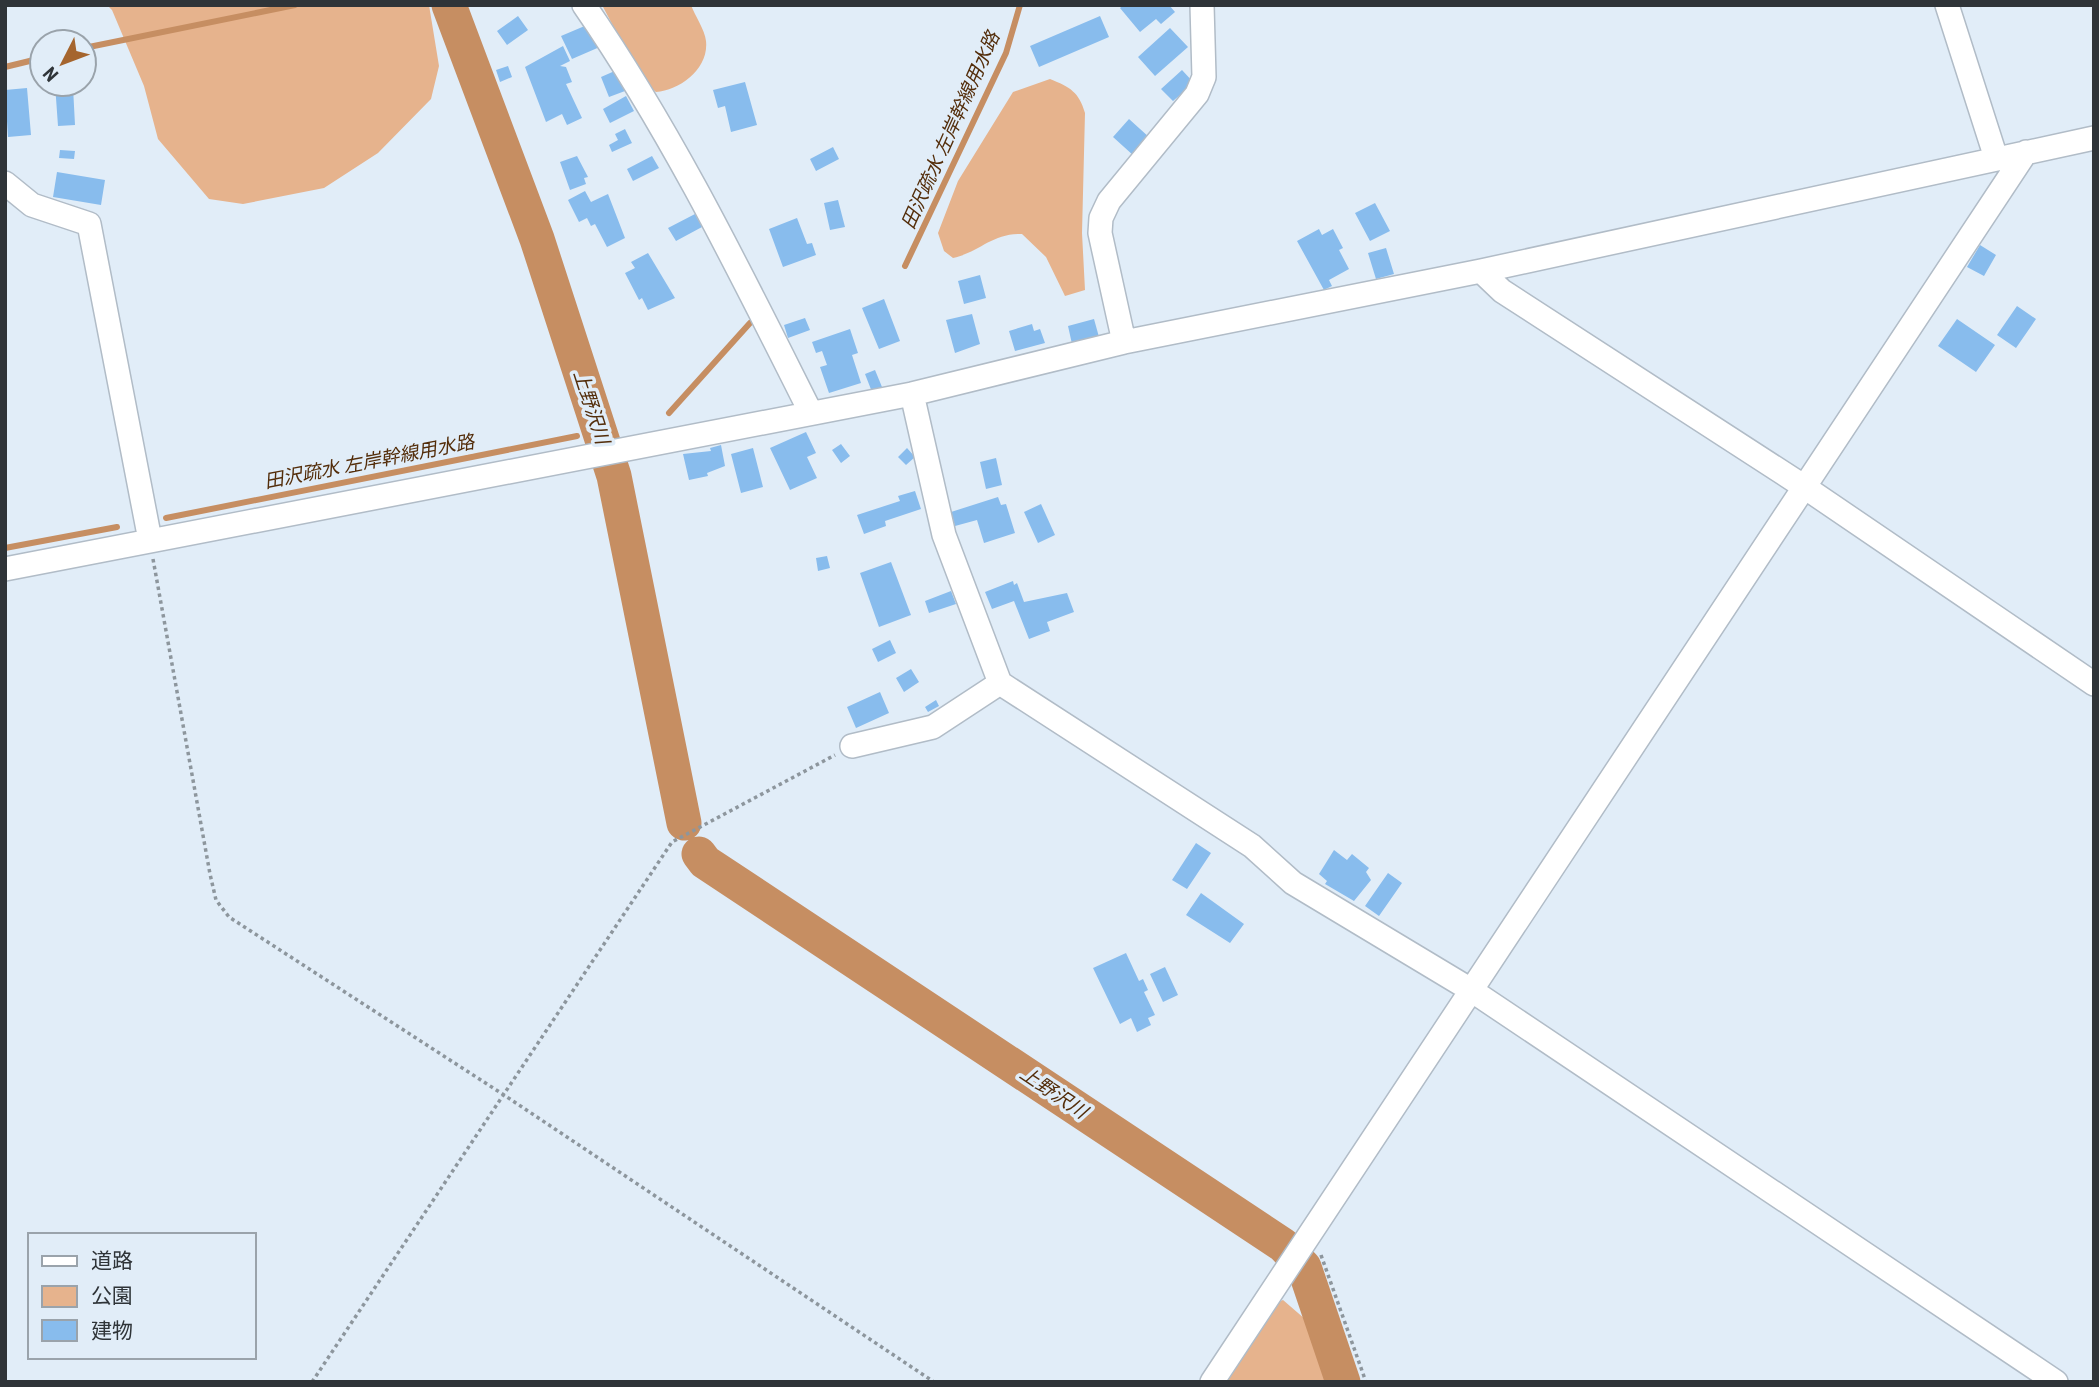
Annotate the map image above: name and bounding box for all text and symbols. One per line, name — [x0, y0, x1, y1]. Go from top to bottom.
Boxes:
water label: 田沢疏水 左岸幹線用水路 — [897, 26, 1005, 232]
north arrow — [28, 28, 98, 98]
text: N — [38, 62, 63, 86]
water label: 上野沢川 — [569, 367, 615, 449]
water label: 田沢疏水 左岸幹線用水路 — [262, 429, 478, 493]
water label: 上野沢川 — [1016, 1062, 1093, 1124]
legend — [28, 1233, 256, 1359]
text: 道路 — [91, 1249, 133, 1273]
text: 公園 — [91, 1284, 133, 1308]
text: 建物 — [91, 1319, 133, 1343]

